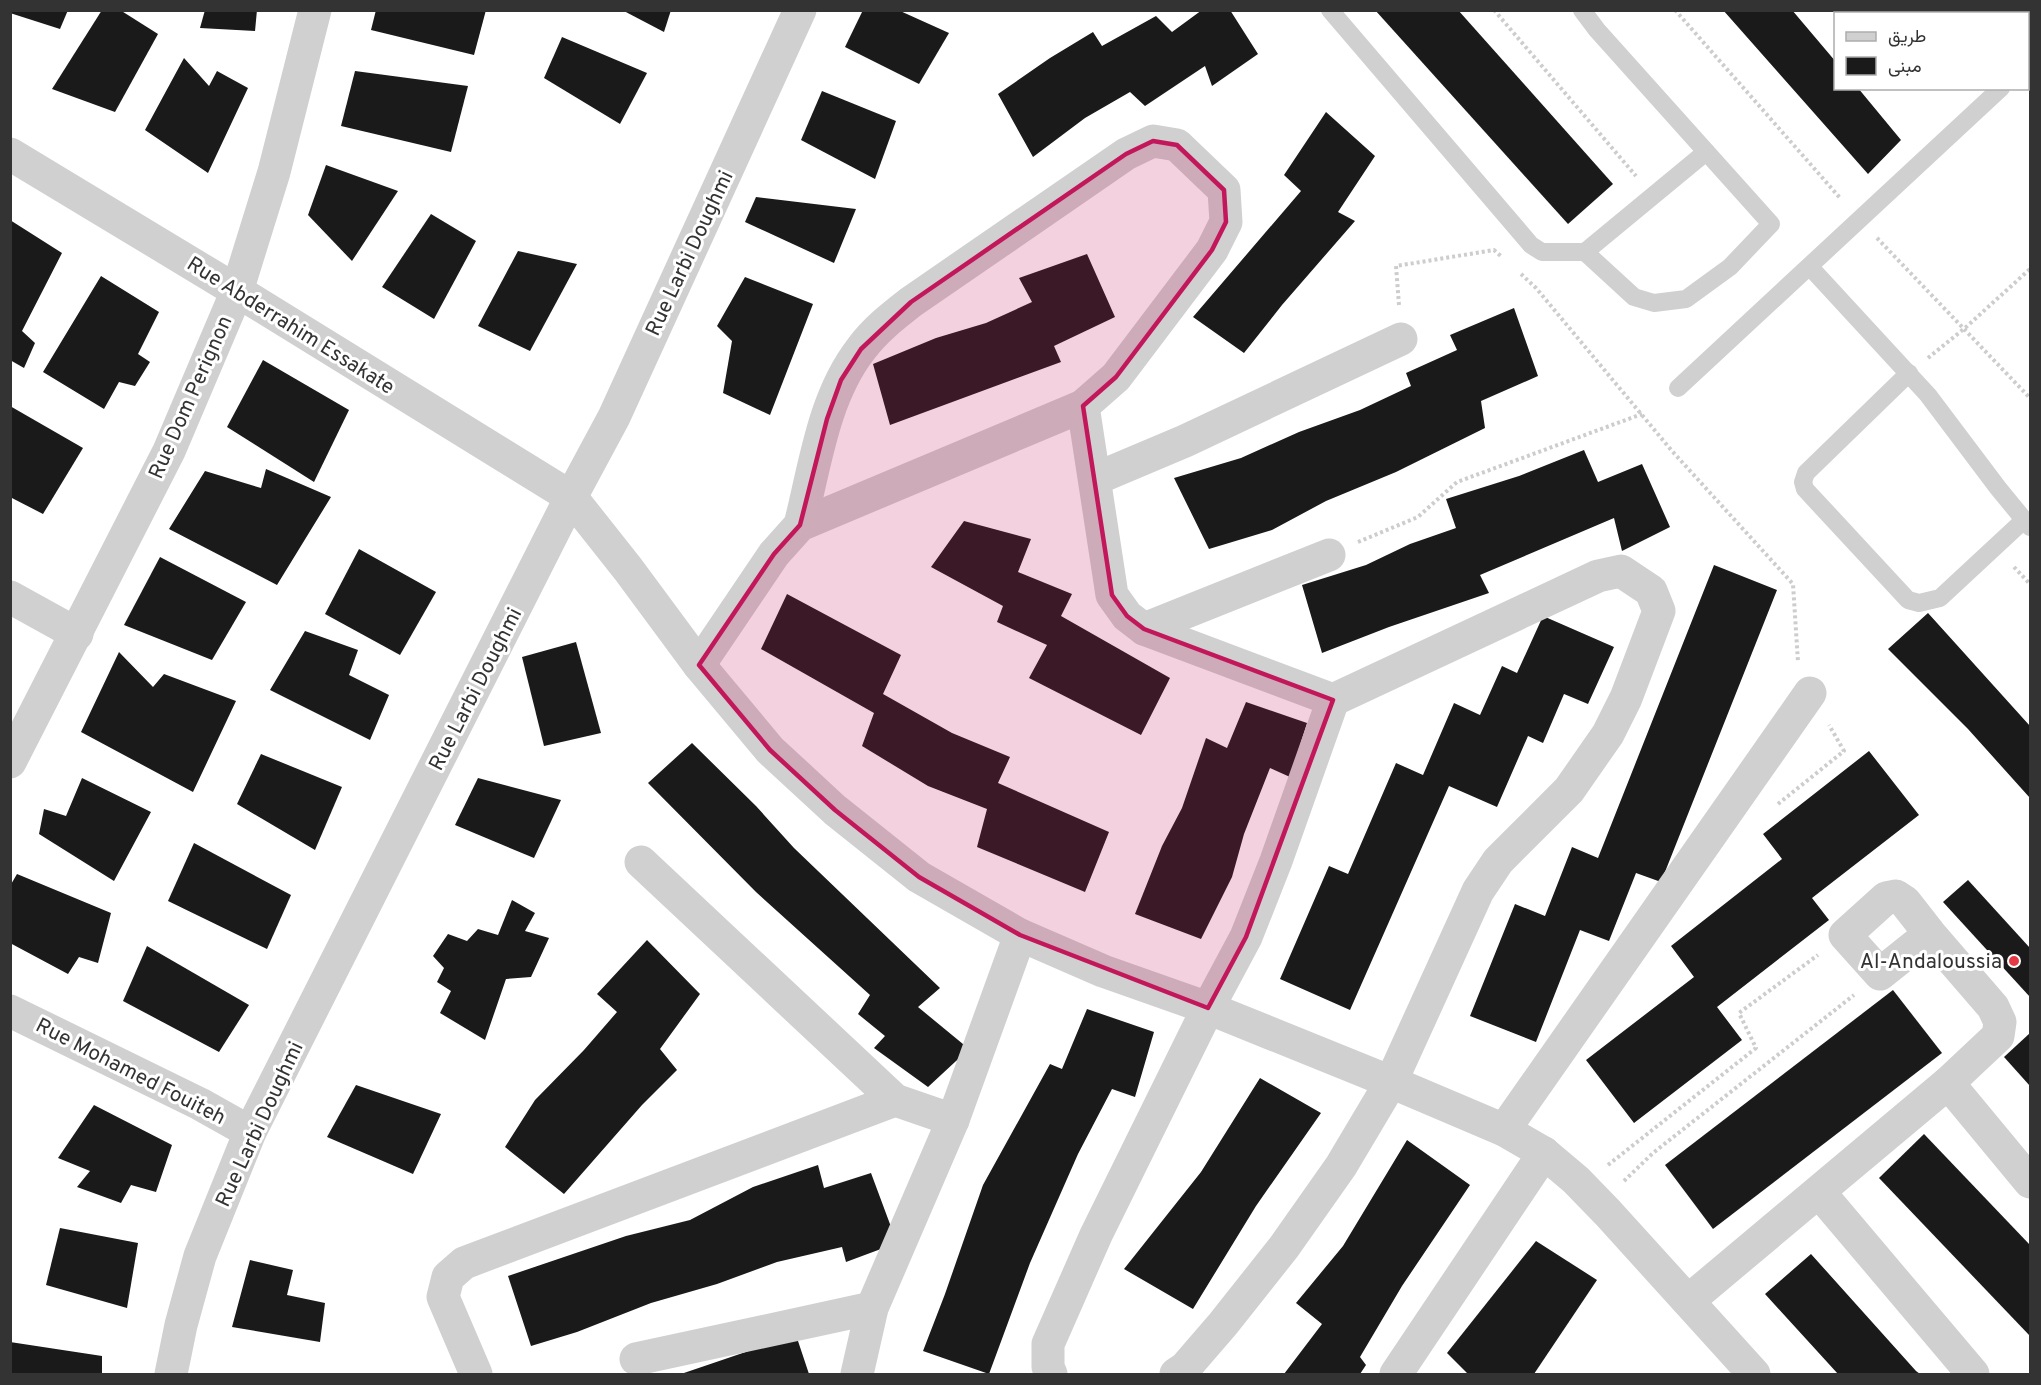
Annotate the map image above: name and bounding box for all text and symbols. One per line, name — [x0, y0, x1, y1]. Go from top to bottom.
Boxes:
legend — [1834, 12, 2029, 90]
text: طريق — [1888, 26, 1926, 49]
text: مبنى — [1888, 56, 1922, 79]
street label: Rue Larbi Doughmi — [640, 167, 741, 341]
street label: Rue Abderrahim Essakate — [181, 251, 399, 401]
street label: Rue Dom Perignon — [143, 312, 239, 483]
street label: Rue Larbi Doughmi — [424, 604, 529, 776]
place label: Al-Andaloussia — [1860, 949, 2002, 976]
marker: Al-Andaloussia — [2007, 954, 2021, 968]
street label: Rue Mohamed Fouiteh — [31, 1013, 230, 1132]
street label: Rue Larbi Doughmi — [210, 1038, 311, 1212]

